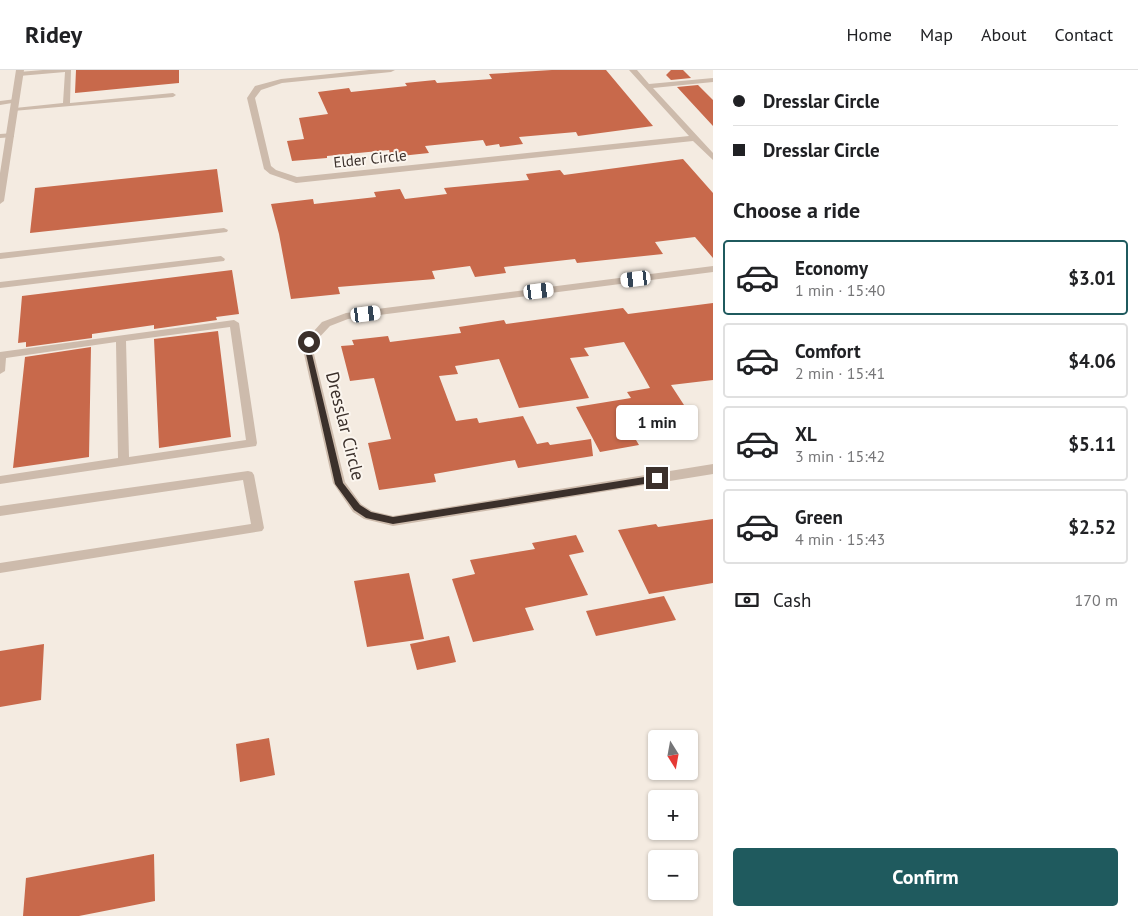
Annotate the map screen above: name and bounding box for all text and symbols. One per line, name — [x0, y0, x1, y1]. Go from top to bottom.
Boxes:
text: Ridey — [25, 19, 82, 50]
text: Home — [846, 23, 892, 46]
text: Map — [920, 23, 953, 46]
text: About — [981, 23, 1027, 46]
text: Contact — [1055, 23, 1113, 46]
text: Dresslar Circle — [763, 89, 880, 113]
text: Dresslar Circle — [763, 138, 880, 162]
street label: Elder Circle — [332, 145, 408, 172]
text: Choose a ride — [733, 196, 860, 224]
icon: car — [735, 255, 780, 300]
text: Economy — [795, 256, 868, 280]
text: $3.01 — [1068, 266, 1116, 290]
car — [620, 270, 651, 288]
text: 1 min · 15:40 — [795, 280, 885, 300]
car — [523, 282, 554, 300]
car — [350, 305, 381, 323]
route start — [298, 331, 320, 353]
icon: car — [735, 338, 780, 383]
text: Comfort — [795, 339, 861, 363]
text: $4.06 — [1068, 349, 1116, 373]
text: 2 min · 15:41 — [795, 363, 885, 383]
street label: Dresslar Circle — [321, 369, 370, 483]
callout: 1 min — [616, 406, 698, 440]
text: 1 min — [637, 412, 677, 432]
icon: car — [735, 421, 780, 466]
text: XL — [795, 422, 817, 446]
text: $5.11 — [1068, 432, 1116, 456]
text: 3 min · 15:42 — [795, 446, 885, 466]
route end — [646, 467, 668, 489]
icon: car — [735, 504, 780, 549]
text: Green — [795, 505, 843, 529]
text: $2.52 — [1068, 515, 1116, 539]
text: 4 min · 15:43 — [795, 529, 885, 549]
icon: cash — [733, 586, 761, 614]
text: Cash — [773, 588, 811, 612]
text: 170 m — [1075, 590, 1118, 610]
north arrow — [648, 730, 698, 780]
map controls — [648, 730, 698, 900]
button: + — [648, 790, 698, 840]
button: Confirm — [733, 848, 1118, 906]
button: − — [648, 850, 698, 900]

